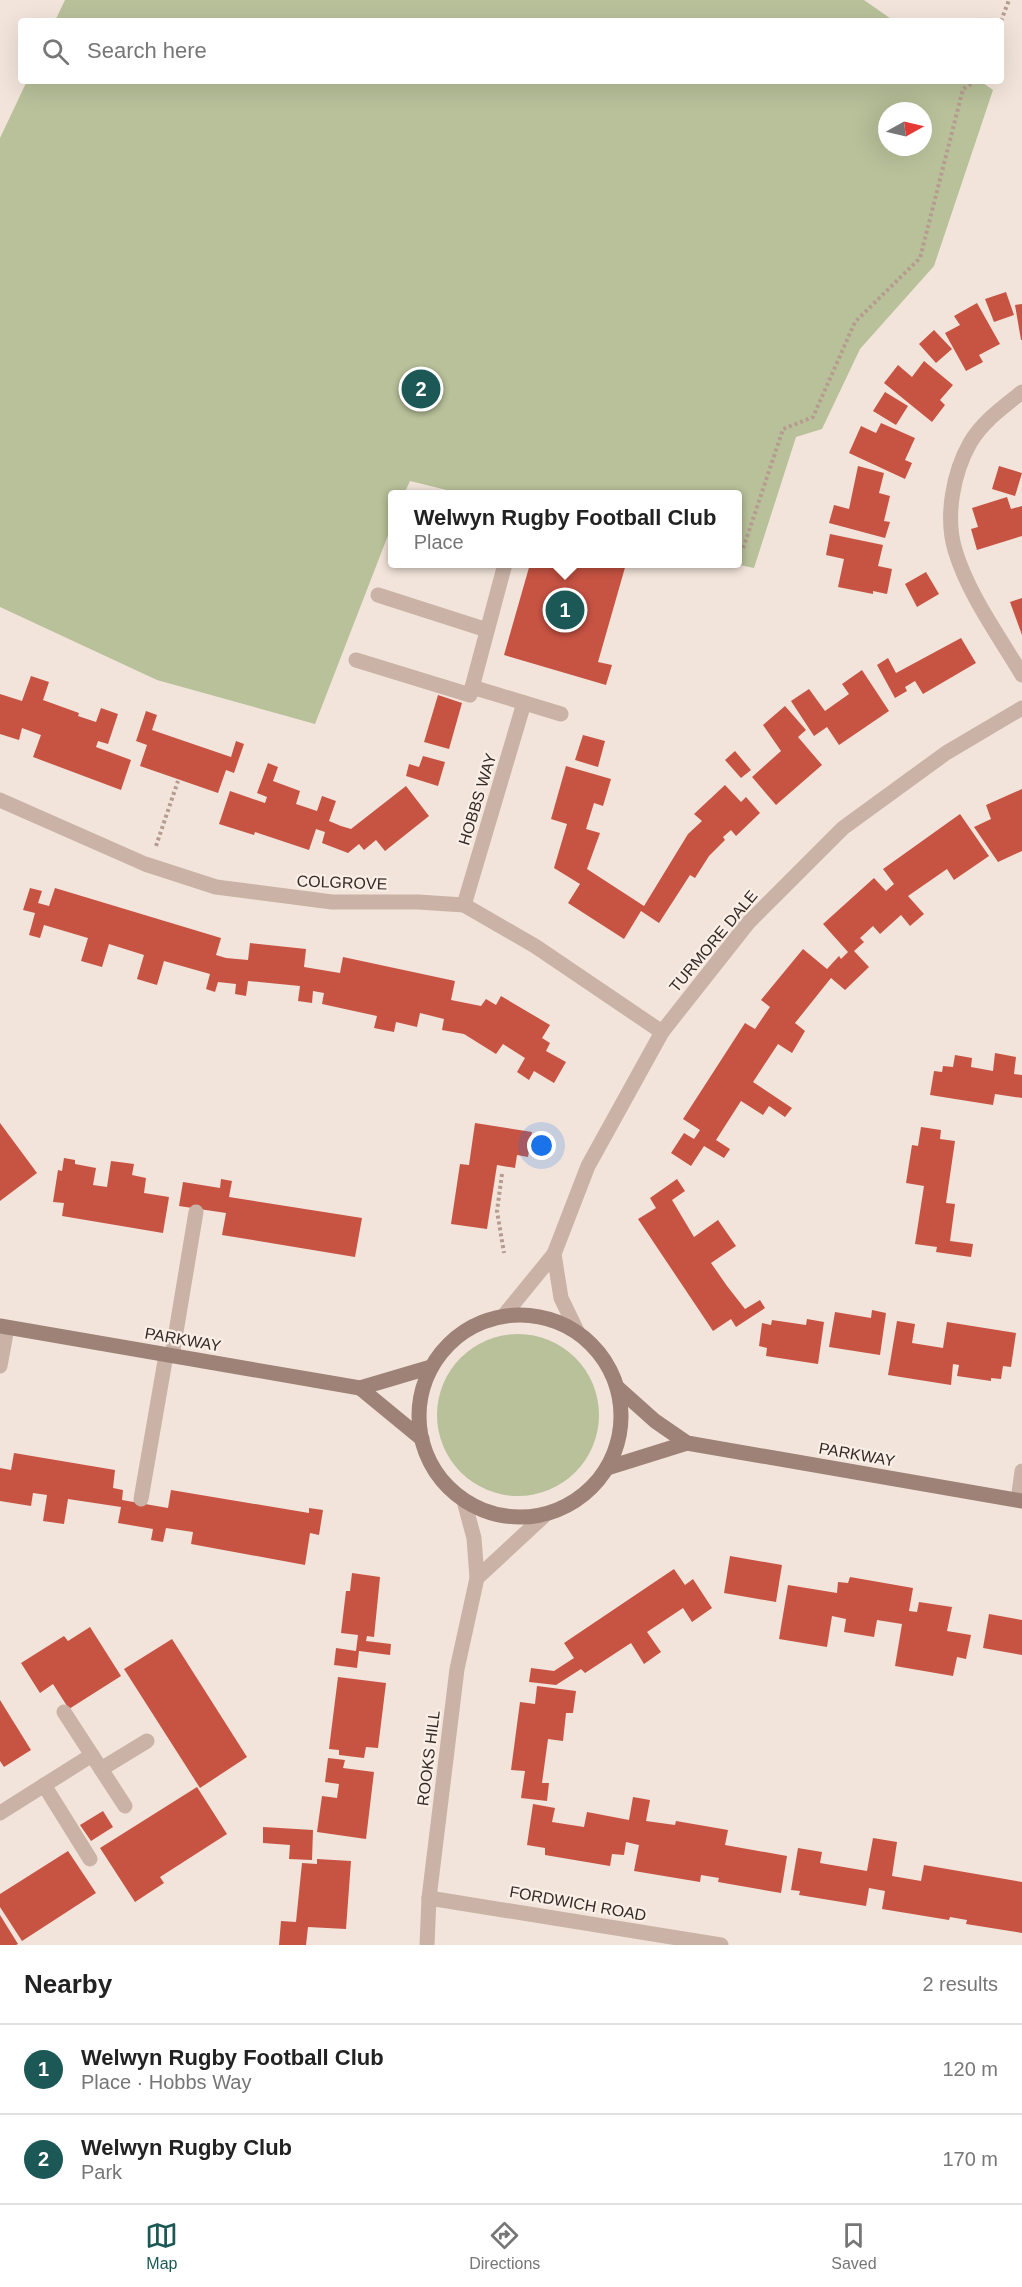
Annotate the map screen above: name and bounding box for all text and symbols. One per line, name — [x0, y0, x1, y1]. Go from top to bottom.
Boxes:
search box — [18, 18, 1004, 84]
icon: search — [39, 35, 72, 68]
text: Search here — [87, 38, 207, 63]
north arrow — [878, 102, 932, 156]
pin: 2 — [402, 366, 440, 412]
popup — [388, 490, 742, 568]
text: Welwyn Rugby Football Club — [414, 505, 716, 530]
text: Place — [414, 531, 464, 553]
pin: 1 — [546, 588, 584, 632]
street label: HOBBS WAY — [455, 751, 500, 847]
street label: COLGROVE — [296, 872, 388, 893]
street label: TURMORE DALE — [666, 887, 761, 995]
your location — [527, 1131, 556, 1160]
street label: PARKWAY — [143, 1324, 223, 1355]
street label: PARKWAY — [817, 1439, 897, 1470]
street label: ROOKS HILL — [414, 1709, 443, 1807]
street label: FORDWICH ROAD — [508, 1883, 648, 1924]
text: Nearby — [24, 1969, 112, 1999]
text: 2 results — [922, 1973, 998, 1995]
text: Welwyn Rugby Football Club — [81, 2045, 384, 2070]
text: 1 — [38, 2058, 49, 2080]
text: 120 m — [942, 2058, 998, 2080]
text: Place · Hobbs Way — [81, 2071, 251, 2093]
text: Welwyn Rugby Club — [81, 2135, 292, 2160]
text: 2 — [38, 2148, 49, 2170]
text: 170 m — [942, 2148, 998, 2170]
text: Park — [81, 2161, 122, 2183]
tab: Map — [145, 2219, 178, 2273]
tab: Directions — [469, 2219, 540, 2273]
tab: Saved — [831, 2219, 877, 2273]

